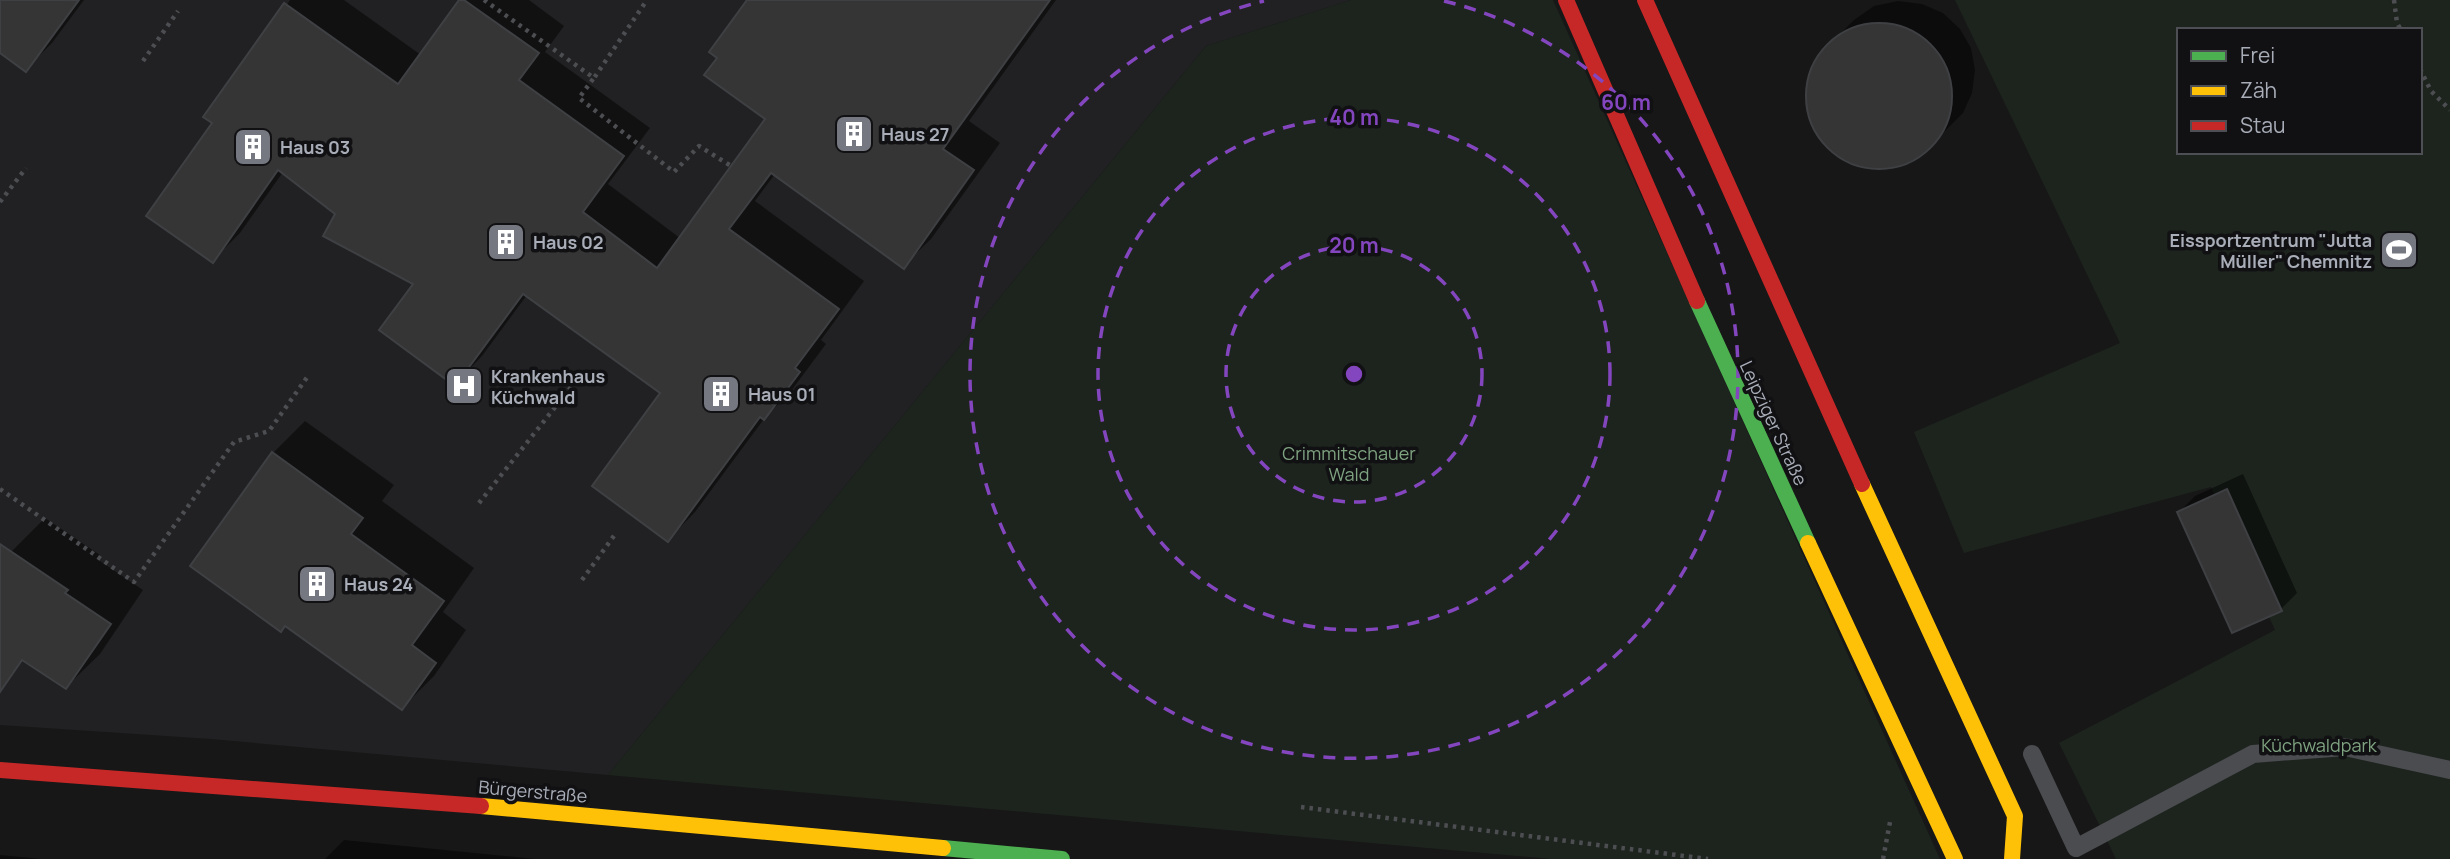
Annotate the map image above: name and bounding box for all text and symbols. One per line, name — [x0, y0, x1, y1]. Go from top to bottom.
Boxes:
legend — [2177, 28, 2422, 154]
text: Frei — [2240, 41, 2275, 69]
text: Zäh — [2240, 76, 2277, 104]
text: 60 m — [1601, 88, 1651, 116]
text: 40 m — [1329, 103, 1379, 131]
text: Stau — [2240, 111, 2286, 139]
building icon: Haus 27 — [833, 113, 875, 155]
place label: Haus 27 — [881, 122, 949, 146]
building icon: Haus 03 — [232, 126, 274, 168]
place label: Haus 03 — [280, 135, 350, 159]
building icon: Haus 02 — [485, 221, 527, 263]
place label: Eissportzentrum "Jutta Müller" Chemnitz — [2169, 228, 2372, 273]
sports icon: Eissportzentrum "Jutta Müller" Chemnitz — [2378, 229, 2420, 271]
place label: Haus 02 — [533, 230, 604, 254]
text: 20 m — [1329, 231, 1379, 259]
street label: Leipziger Straße — [1735, 357, 1813, 489]
centre of rings — [1342, 362, 1366, 386]
place label: Krankenhaus Küchwald — [491, 364, 605, 409]
hospital icon: Krankenhaus Küchwald — [443, 365, 485, 407]
building icon: Haus 01 — [700, 373, 742, 415]
place label: Haus 01 — [748, 382, 816, 406]
park label: Crimmitschauer Wald — [1282, 441, 1416, 486]
building icon: Haus 24 — [296, 563, 338, 605]
place label: Haus 24 — [344, 572, 413, 596]
park label: Küchwaldpark — [2261, 733, 2378, 757]
street label: Bürgerstraße — [478, 774, 588, 808]

